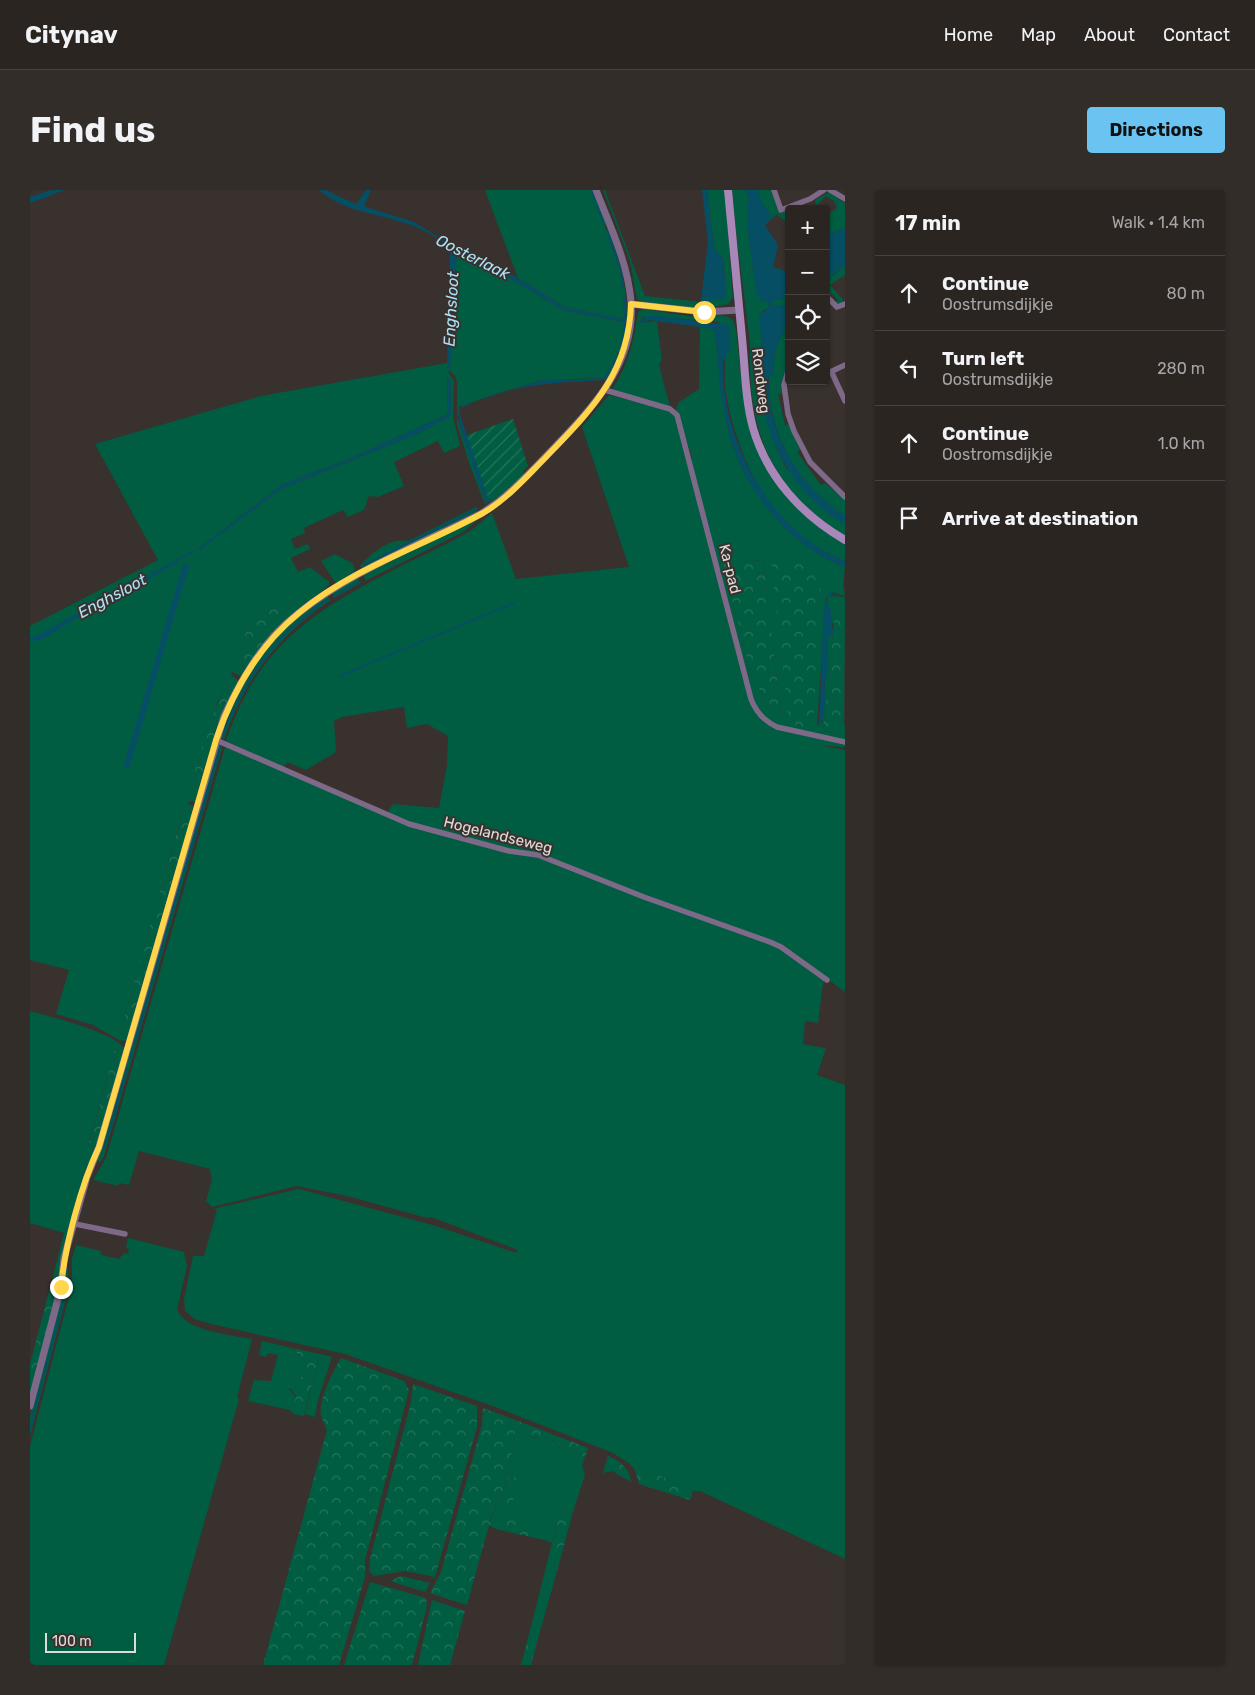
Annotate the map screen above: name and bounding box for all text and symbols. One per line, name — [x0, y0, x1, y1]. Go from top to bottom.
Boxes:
text: Citynav — [25, 21, 118, 49]
text: Home — [944, 24, 993, 46]
text: Map — [1021, 24, 1056, 46]
text: About — [1084, 24, 1135, 46]
text: Contact — [1163, 24, 1230, 46]
button: Directions — [1087, 107, 1225, 153]
text: Find us — [30, 109, 155, 151]
map controls — [785, 205, 830, 385]
button: + — [785, 205, 830, 250]
text: 17 min — [895, 210, 961, 235]
text: Walk · 1.4 km — [1112, 213, 1205, 232]
water label: Oosterlaak — [433, 230, 514, 284]
button: − — [785, 250, 830, 295]
water label: Enghsloot — [440, 270, 462, 347]
text: Continue — [942, 272, 1029, 295]
icon: ahead — [895, 279, 923, 307]
text: 80 m — [1167, 284, 1205, 303]
button: locate — [785, 295, 830, 340]
text: Oostrumsdijkje — [942, 295, 1053, 314]
route start — [693, 301, 716, 324]
button: layers — [785, 340, 830, 385]
street label: Rondweg — [748, 347, 774, 415]
text: Turn left — [942, 347, 1024, 370]
icon: left — [895, 354, 923, 382]
text: 280 m — [1157, 359, 1205, 378]
text: Oostrumsdijkje — [942, 370, 1053, 389]
text: Continue — [942, 422, 1029, 445]
icon: ahead — [895, 429, 923, 457]
text: 1.0 km — [1158, 434, 1205, 453]
text: Oostromsdijkje — [942, 445, 1053, 464]
icon: arrive — [895, 504, 923, 532]
text: Arrive at destination — [942, 507, 1138, 530]
street label: Ka-pad — [715, 542, 745, 596]
water label: Enghsloot — [74, 570, 150, 622]
street label: Hogelandseweg — [442, 813, 554, 857]
route end — [50, 1276, 73, 1299]
scale bar — [45, 1630, 136, 1653]
text: 100 m — [52, 1633, 92, 1650]

